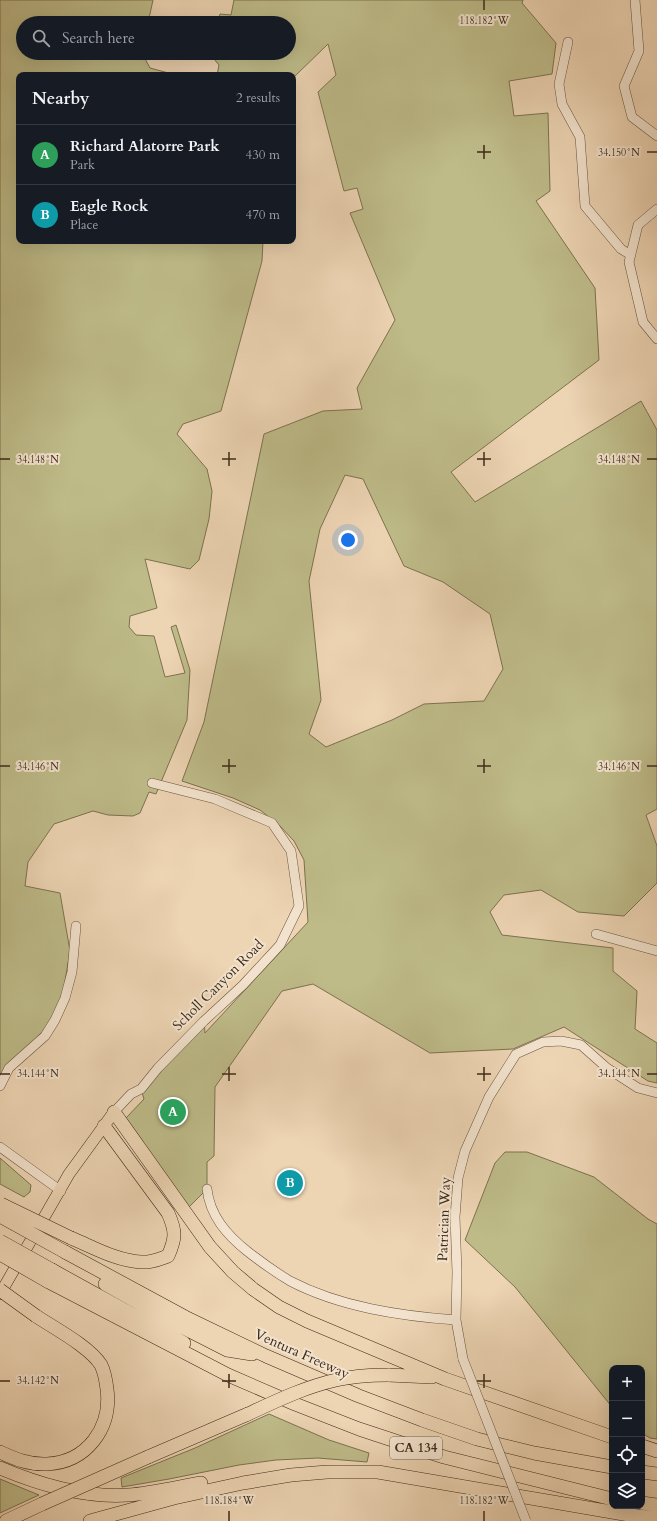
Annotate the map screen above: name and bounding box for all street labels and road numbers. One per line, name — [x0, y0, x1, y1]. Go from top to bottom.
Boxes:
street label: Scholl Canyon Road — [168, 935, 268, 1035]
street label: Patrician Way — [433, 1176, 455, 1262]
street label: Ventura Freeway — [251, 1325, 353, 1384]
road number: CA 134 — [390, 1437, 442, 1459]

